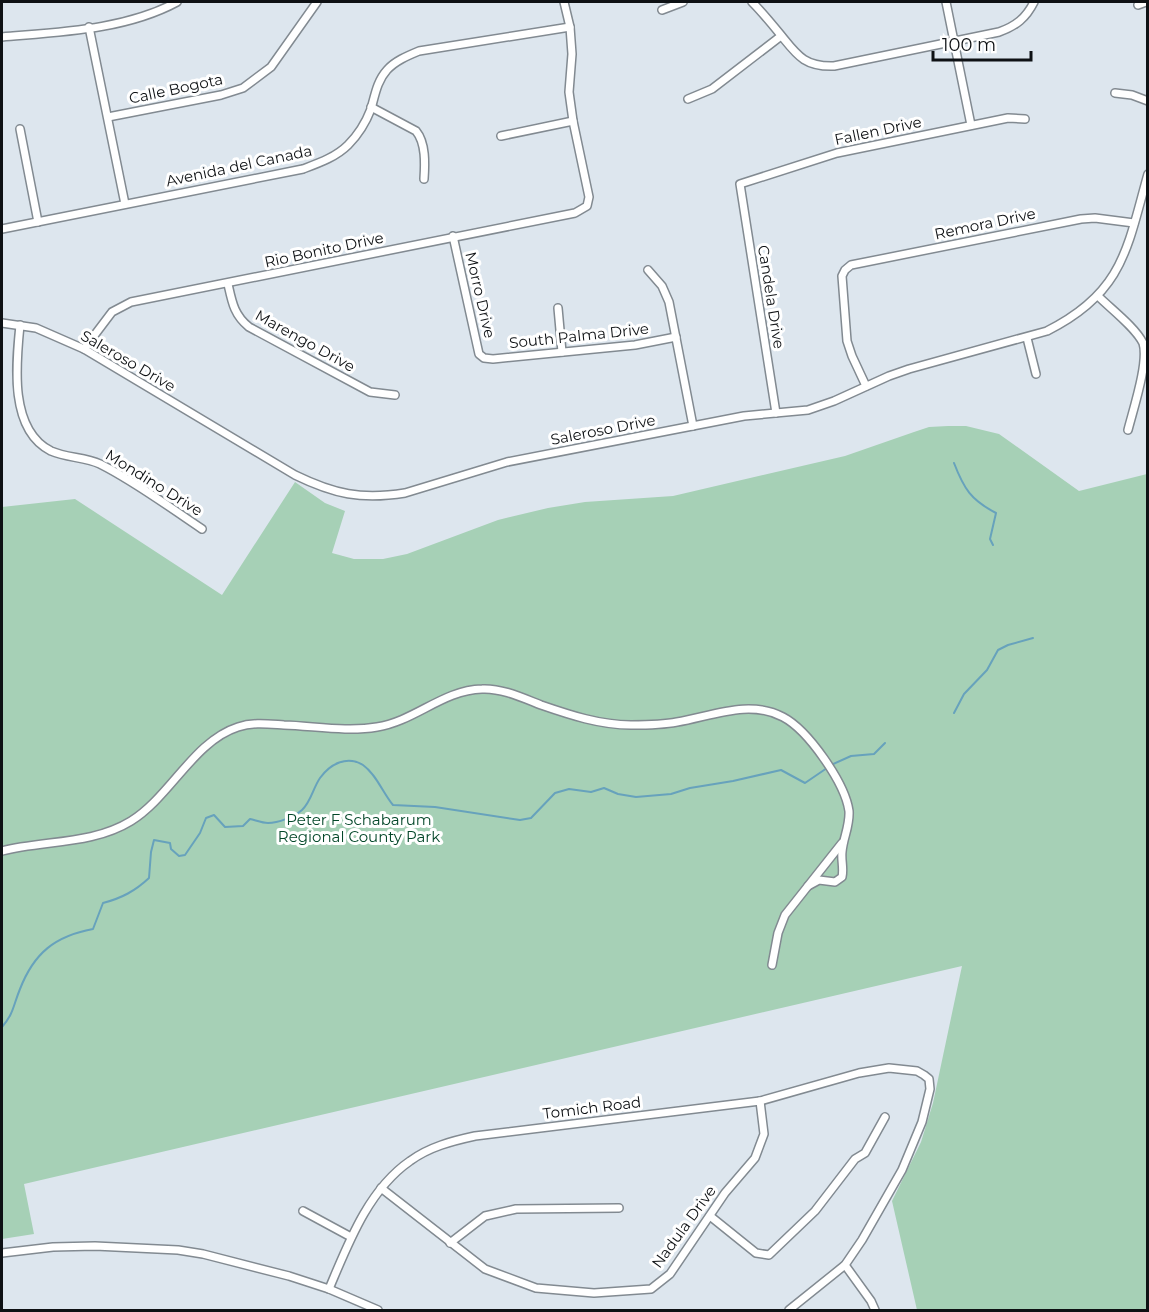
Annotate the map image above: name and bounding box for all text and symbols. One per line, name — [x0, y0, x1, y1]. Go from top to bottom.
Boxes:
scale bar — [933, 24, 1030, 62]
text: 100 m — [942, 34, 996, 56]
street label: Calle Bogota — [127, 69, 225, 108]
street label: Fallen Drive — [833, 112, 923, 149]
street label: Avenida del Canada — [164, 141, 314, 190]
street label: Remora Drive — [933, 204, 1037, 243]
street label: Rio Bonito Drive — [263, 228, 385, 271]
street label: Candela Drive — [754, 244, 789, 350]
street label: Morro Drive — [461, 250, 500, 340]
street label: Marengo Drive — [252, 305, 358, 376]
street label: South Palma Drive — [508, 319, 650, 352]
street label: Saleroso Drive — [77, 326, 179, 395]
street label: Saleroso Drive — [549, 410, 657, 449]
street label: Mondino Drive — [102, 445, 206, 520]
park label: Peter F Schabarum Regional County Park — [278, 810, 440, 846]
street label: Tomich Road — [542, 1092, 642, 1123]
street label: Nadula Drive — [647, 1182, 720, 1272]

